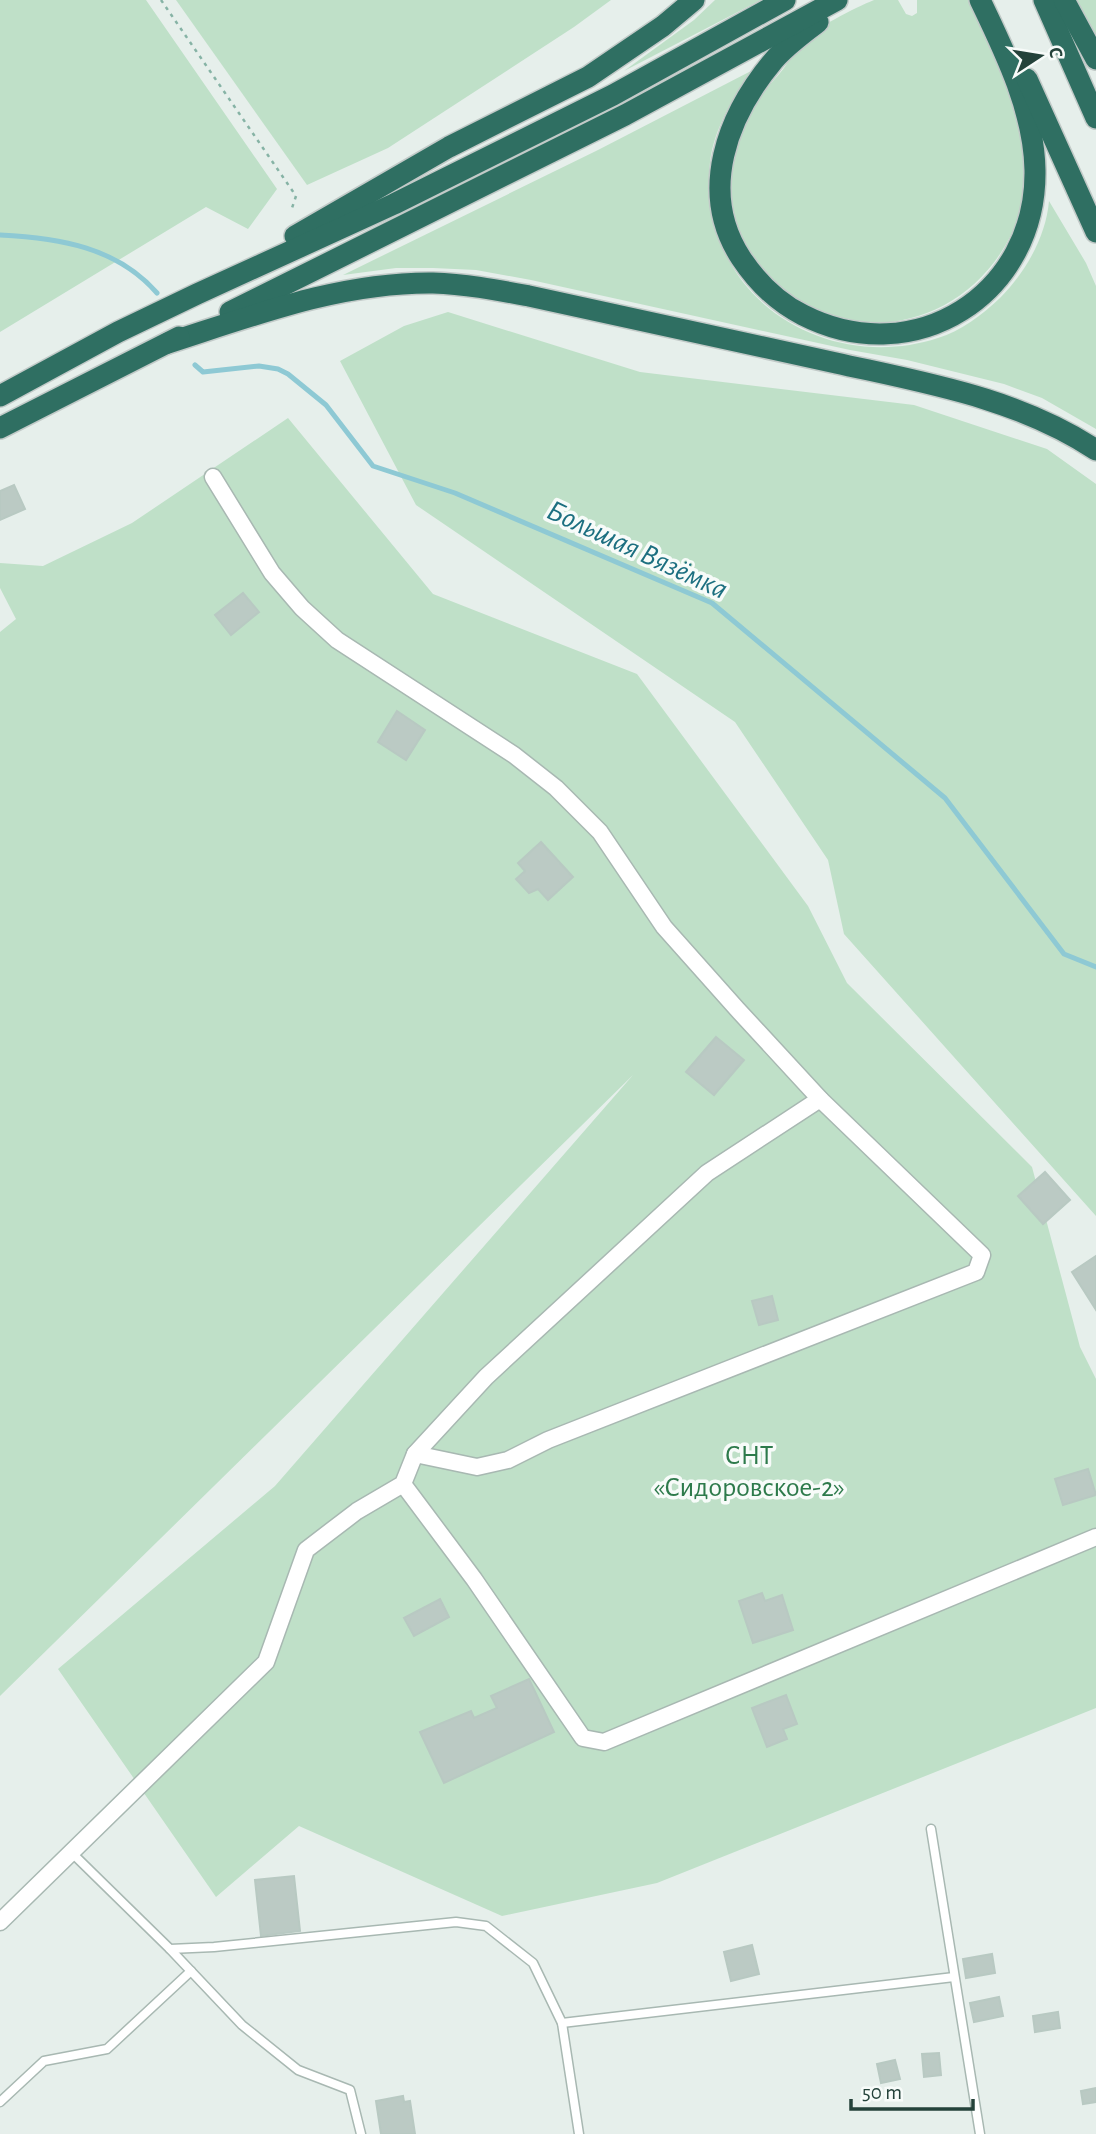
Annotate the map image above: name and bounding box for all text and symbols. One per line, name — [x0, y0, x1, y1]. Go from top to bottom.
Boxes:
north arrow — [1005, 21, 1075, 91]
text: С — [1045, 46, 1066, 60]
water label: Большая Вязёмка — [542, 495, 732, 605]
park label: СНТ «Сидоровское-2» — [653, 1442, 845, 1502]
scale bar — [851, 2068, 974, 2112]
text: 50 m — [862, 2082, 902, 2103]

